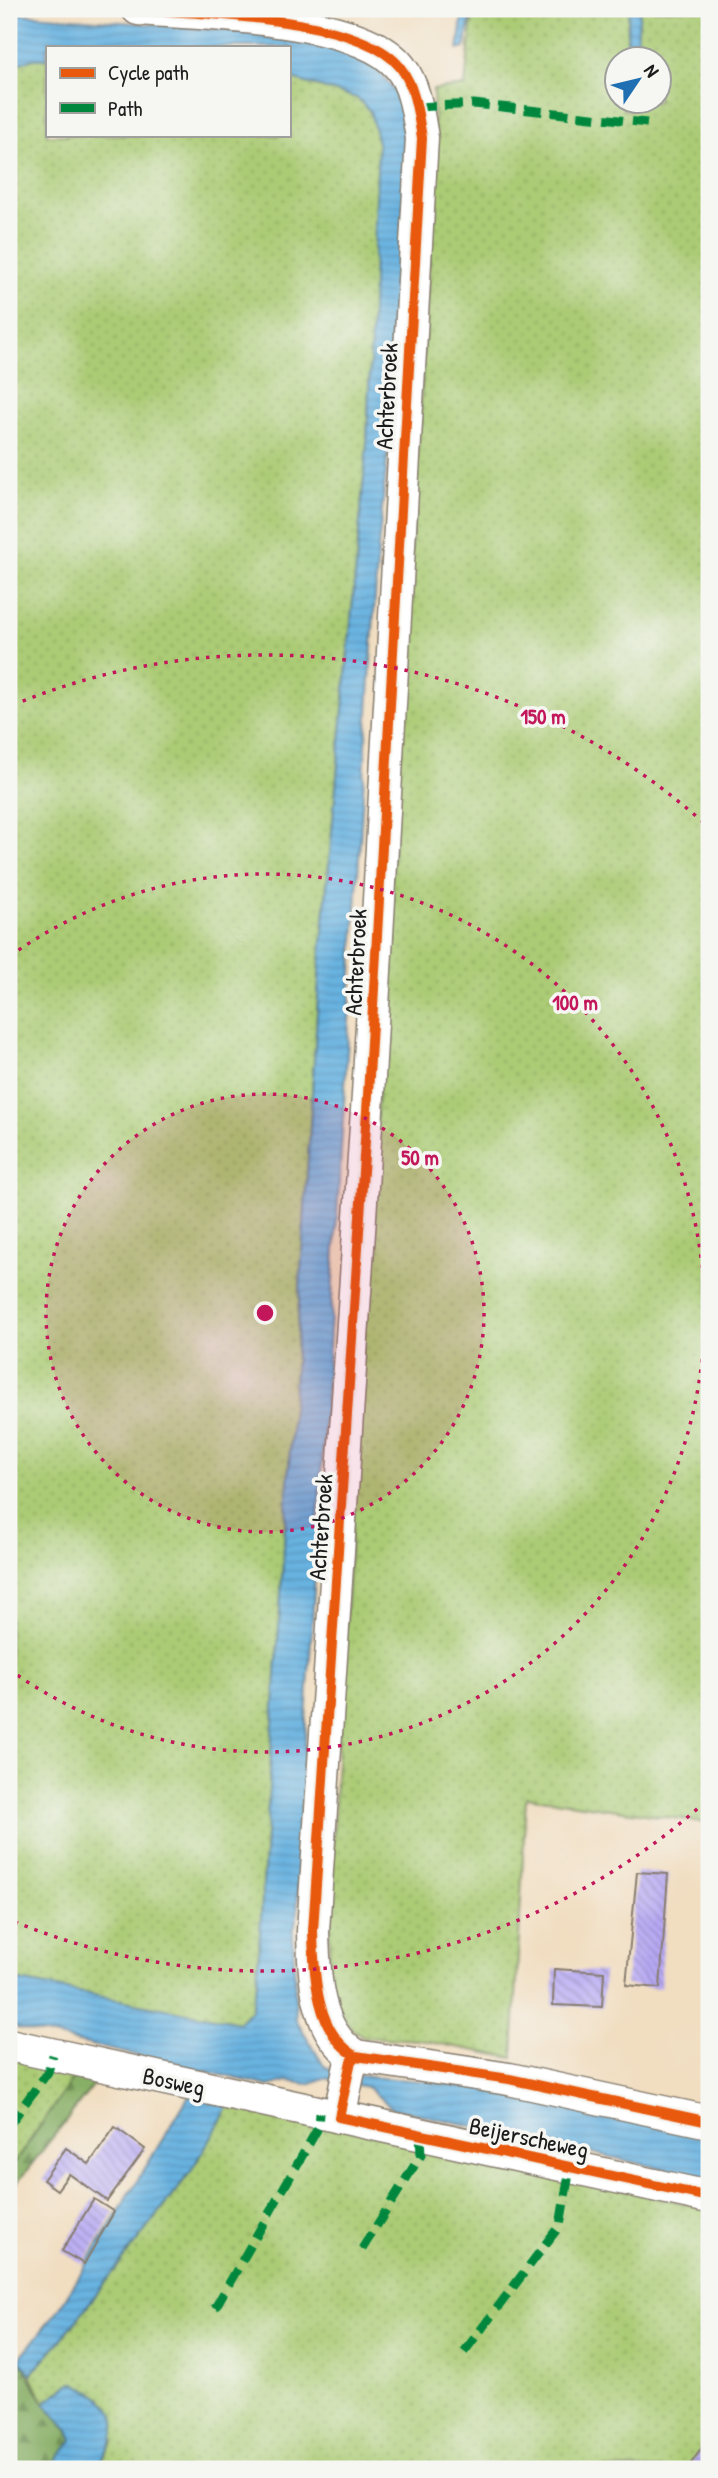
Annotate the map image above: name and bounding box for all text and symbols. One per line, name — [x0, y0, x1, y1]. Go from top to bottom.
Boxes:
legend — [46, 46, 290, 136]
north arrow — [602, 46, 672, 116]
text: Cycle path — [108, 58, 189, 87]
text: N — [638, 59, 665, 82]
text: Path — [108, 94, 143, 123]
street label: Achterbroek — [367, 342, 405, 450]
text: 150 m — [520, 702, 566, 731]
street label: Achterbroek — [336, 908, 374, 1016]
text: 100 m — [552, 988, 598, 1017]
text: 50 m — [401, 1143, 439, 1172]
centre of rings — [253, 1301, 277, 1325]
street label: Achterbroek — [300, 1473, 340, 1581]
street label: Bosweg — [140, 2059, 208, 2103]
street label: Beijerscheweg — [466, 2109, 592, 2165]

